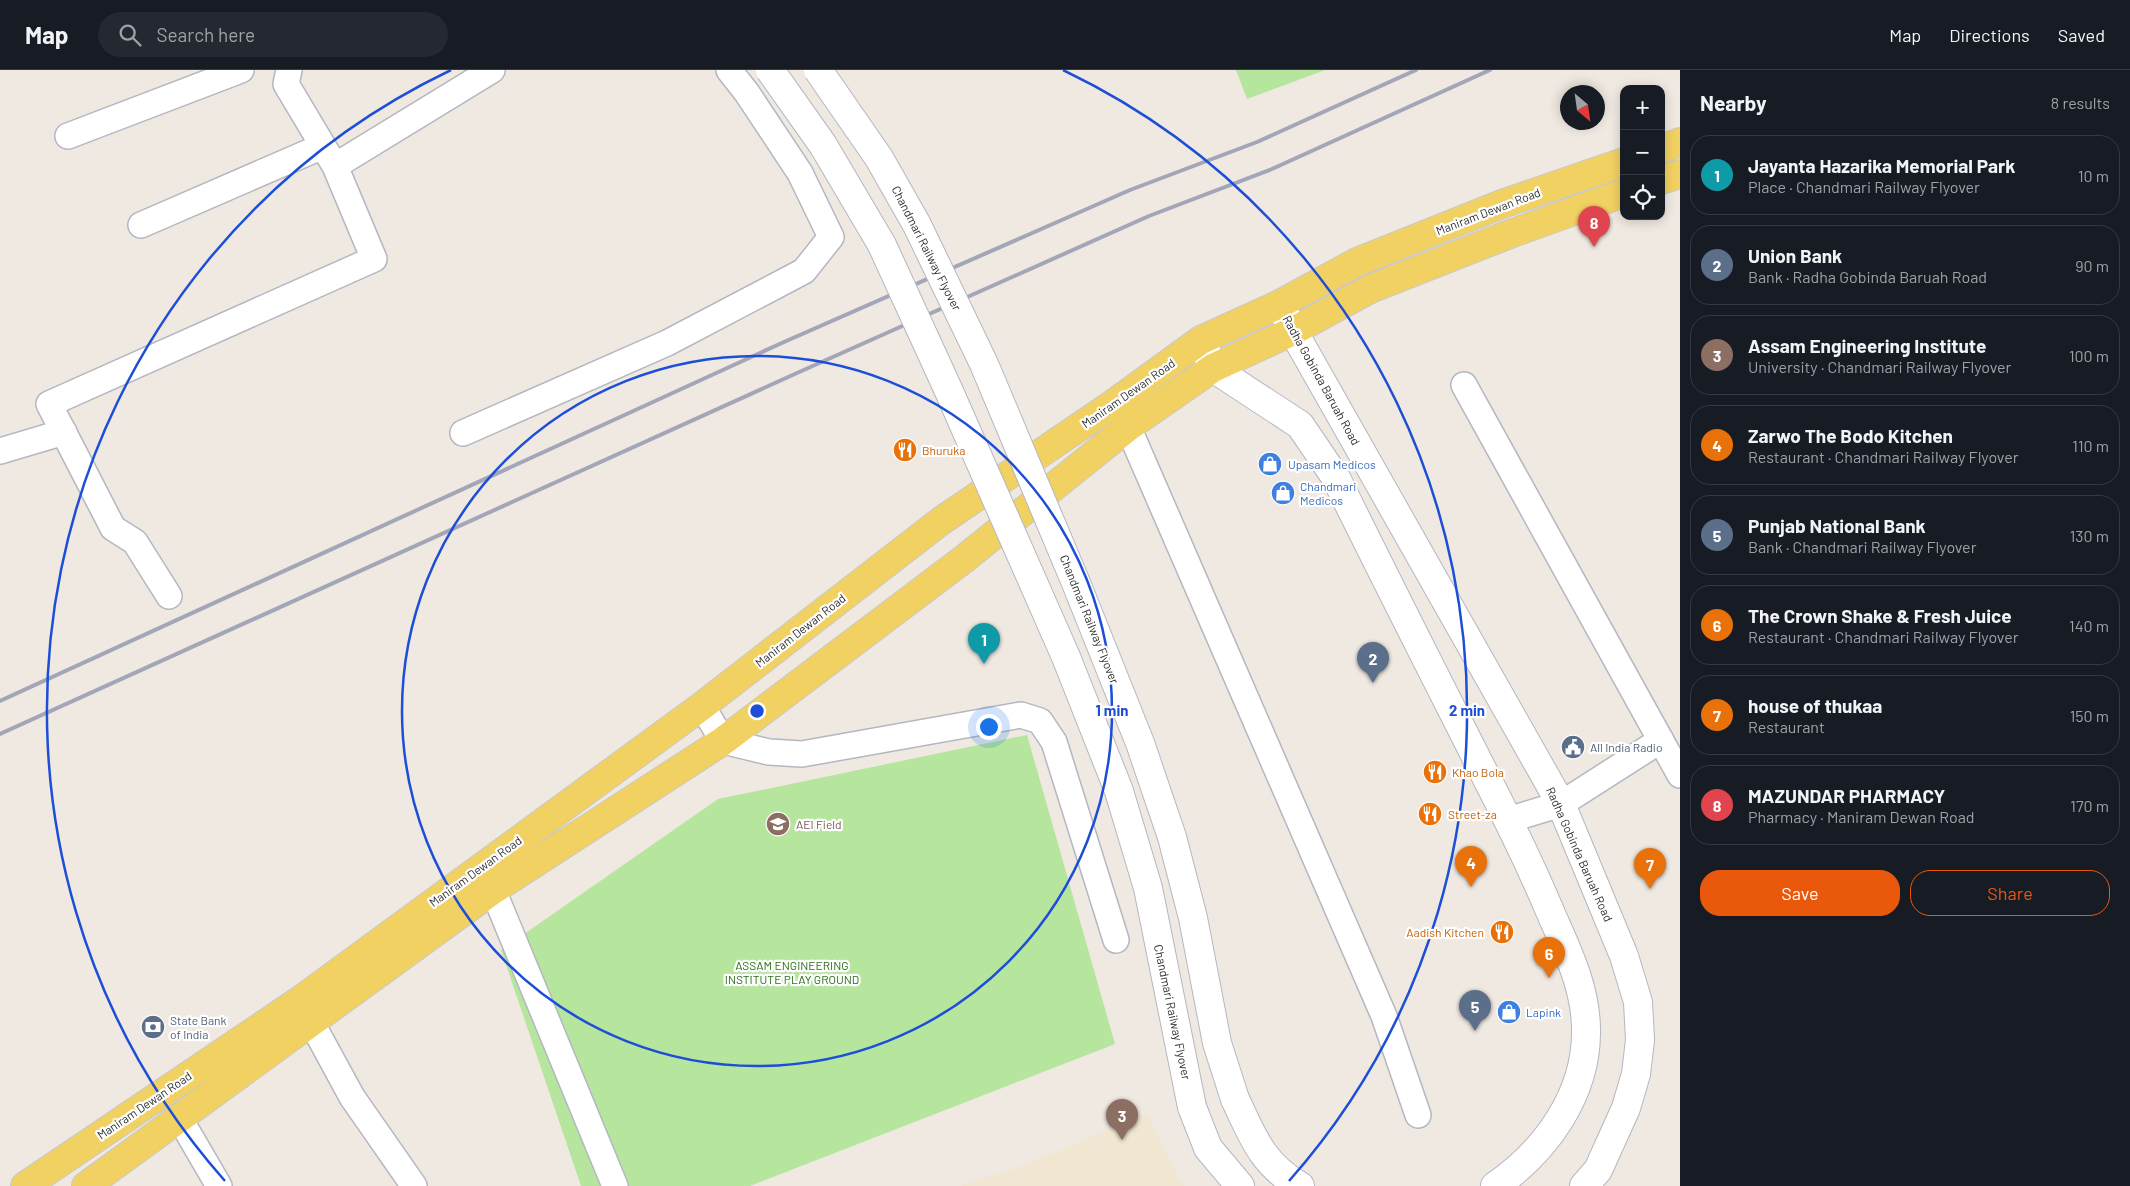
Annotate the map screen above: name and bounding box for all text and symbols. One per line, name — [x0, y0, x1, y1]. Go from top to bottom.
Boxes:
search box — [98, 12, 448, 57]
text: Map — [25, 20, 68, 49]
icon: search — [116, 21, 144, 49]
text: Search here — [156, 23, 255, 46]
text: Map — [1889, 24, 1921, 46]
text: Directions — [1949, 24, 2030, 46]
text: Saved — [2058, 24, 2105, 46]
north arrow — [1560, 85, 1605, 130]
map controls — [1620, 85, 1665, 220]
button: + — [1620, 85, 1665, 130]
text: Nearby — [1700, 90, 1766, 115]
text: 8 results — [2051, 93, 2110, 112]
button: − — [1620, 130, 1665, 175]
text: Jayanta Hazarika Memorial Park — [1748, 154, 2015, 177]
text: 1 — [1714, 166, 1720, 185]
text: 10 m — [2078, 166, 2109, 185]
button: locate — [1620, 175, 1665, 220]
text: Place · Chandmari Railway Flyover — [1748, 177, 1980, 196]
street label: Chandmari Railway Flyover — [889, 183, 965, 313]
street label: Maniram Dewan Road — [1434, 185, 1542, 237]
pin: 8 — [1578, 206, 1610, 247]
text: Union Bank — [1748, 244, 1842, 267]
text: 2 — [1713, 256, 1721, 275]
text: 90 m — [2075, 256, 2109, 275]
text: Bank · Radha Gobinda Baruah Road — [1748, 267, 1987, 286]
street label: Radha Gobinda Baruah Road — [1281, 313, 1363, 447]
text: Assam Engineering Institute — [1748, 334, 1986, 357]
text: 3 — [1713, 346, 1721, 365]
text: 100 m — [2069, 346, 2109, 365]
street label: Maniram Dewan Road — [1079, 356, 1177, 430]
text: University · Chandmari Railway Flyover — [1748, 357, 2011, 376]
text: Zarwo The Bodo Kitchen — [1748, 424, 1953, 447]
text: 4 — [1712, 436, 1722, 455]
text: 110 m — [2072, 436, 2109, 455]
restaurant icon: Bhuruka — [892, 437, 918, 463]
place label: Bhuruka — [922, 443, 965, 457]
text: Restaurant · Chandmari Railway Flyover — [1748, 447, 2019, 466]
shop icon: Upasam Medicos — [1257, 451, 1283, 477]
place label: Upasam Medicos — [1288, 457, 1376, 471]
place label: Chandmari Medicos — [1300, 479, 1356, 507]
shop icon: Chandmari Medicos — [1270, 480, 1296, 506]
text: Punjab National Bank — [1748, 514, 1926, 537]
text: 5 — [1713, 526, 1721, 545]
text: 130 m — [2070, 526, 2109, 545]
text: Bank · Chandmari Railway Flyover — [1748, 537, 1976, 556]
street label: Chandmari Railway Flyover — [1058, 552, 1123, 686]
street label: Maniram Dewan Road — [752, 590, 848, 670]
text: The Crown Shake & Fresh Juice — [1748, 604, 2012, 627]
text: 6 — [1713, 616, 1721, 635]
text: 140 m — [2069, 616, 2109, 635]
pin: 1 — [968, 623, 1000, 664]
text: Restaurant · Chandmari Railway Flyover — [1748, 627, 2019, 646]
pin: 2 — [1357, 642, 1389, 683]
text: house of thukaa — [1748, 694, 1882, 717]
text: 1 min — [1096, 701, 1128, 719]
text: 2 min — [1449, 701, 1485, 719]
centre of rings — [748, 702, 766, 720]
text: 7 — [1713, 706, 1721, 725]
text: 150 m — [2070, 706, 2109, 725]
your location — [976, 714, 1002, 740]
text: Restaurant — [1748, 717, 1825, 736]
public building icon: All India Radio — [1560, 734, 1586, 760]
place label: All India Radio — [1590, 740, 1662, 754]
restaurant icon: Khao Bola — [1422, 759, 1448, 785]
place label: Khao Bola — [1452, 765, 1504, 779]
street label: Radha Gobinda Baruah Road — [1544, 784, 1616, 924]
text: MAZUNDAR PHARMACY — [1748, 784, 1945, 807]
text: 8 — [1713, 796, 1721, 815]
text: 170 m — [2070, 796, 2109, 815]
restaurant icon: Street-za — [1417, 801, 1443, 827]
place label: Street-za — [1448, 807, 1497, 821]
text: Pharmacy · Maniram Dewan Road — [1748, 807, 1975, 826]
school or university icon: AEI Field — [765, 811, 791, 837]
place label: AEI Field — [796, 817, 842, 831]
street label: Maniram Dewan Road — [426, 833, 524, 909]
pin: 4 — [1455, 846, 1487, 887]
pin: 7 — [1634, 848, 1666, 889]
button: Save — [1700, 870, 1900, 916]
button: Share — [1910, 870, 2110, 916]
restaurant icon: Aadish Kitchen — [1489, 919, 1515, 945]
place label: Aadish Kitchen — [1406, 925, 1484, 939]
pin: 6 — [1533, 937, 1565, 978]
street label: Chandmari Railway Flyover — [1152, 943, 1194, 1082]
park label: ASSAM ENGINEERING INSTITUTE PLAY GROUND — [725, 958, 859, 986]
pin: 5 — [1459, 990, 1491, 1031]
shop icon: Lapink — [1496, 999, 1522, 1025]
place label: Lapink — [1526, 1005, 1561, 1019]
place label: State Bank of India — [170, 1013, 227, 1041]
bank icon: State Bank of India — [140, 1014, 166, 1040]
street label: Maniram Dewan Road — [94, 1068, 194, 1142]
pin: 3 — [1106, 1099, 1138, 1140]

